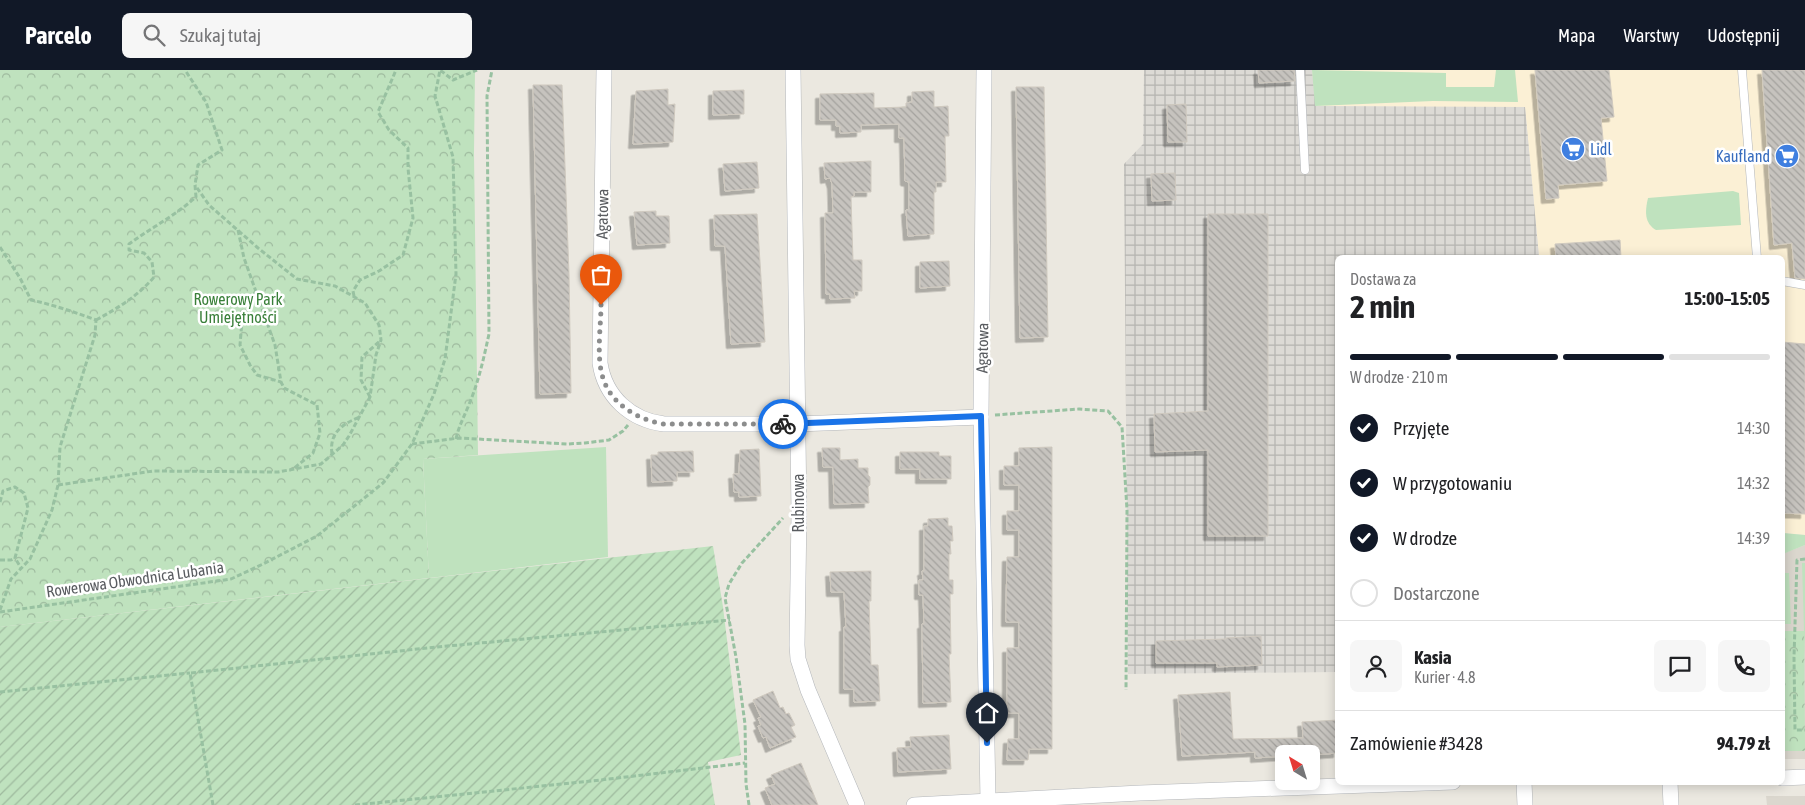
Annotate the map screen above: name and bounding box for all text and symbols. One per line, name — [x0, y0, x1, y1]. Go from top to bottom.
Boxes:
search box — [122, 13, 472, 58]
icon: search — [140, 21, 168, 49]
text: Parcelo — [25, 22, 92, 49]
text: Szukaj tutaj — [180, 24, 261, 46]
text: Mapa — [1558, 25, 1595, 46]
text: Warstwy — [1623, 25, 1679, 46]
text: Udostępnij — [1707, 25, 1780, 46]
supermarket icon: Lidl — [1560, 136, 1586, 162]
place label: Lidl — [1590, 140, 1612, 158]
supermarket icon: Kaufland — [1774, 143, 1800, 169]
place label: Kaufland — [1716, 147, 1770, 165]
street label: Agatowa — [593, 189, 612, 239]
pin — [580, 254, 622, 305]
icon: bag — [587, 261, 615, 289]
text: Dostawa za — [1350, 270, 1416, 288]
text: 15:00–15:05 — [1684, 287, 1770, 309]
text: 2 min — [1350, 288, 1415, 325]
park label: Rowerowy Park Umiejętności — [193, 290, 283, 327]
street label: Agatowa — [973, 323, 992, 373]
text: W drodze · 210 m — [1350, 368, 1448, 386]
courier — [758, 399, 808, 449]
icon: bike — [769, 410, 797, 438]
icon: check — [1350, 414, 1378, 442]
text: Przyjęte — [1393, 417, 1450, 439]
text: 14:30 — [1737, 419, 1770, 437]
icon: check — [1350, 469, 1378, 497]
text: W przygotowaniu — [1393, 472, 1512, 494]
street label: Rubinowa — [789, 474, 807, 532]
text: 14:32 — [1737, 474, 1770, 492]
icon: check — [1350, 524, 1378, 552]
text: W drodze — [1393, 527, 1457, 549]
text: 14:39 — [1737, 529, 1770, 547]
street label: Rowerowa Obwodnica Lubania — [45, 558, 225, 600]
text: Dostarczone — [1393, 582, 1480, 604]
button: person — [1350, 640, 1402, 692]
button: chat — [1654, 640, 1706, 692]
button: phone — [1718, 640, 1770, 692]
text: Kasia — [1414, 646, 1452, 668]
text: Kurier · 4.8 — [1414, 668, 1476, 686]
pin — [966, 692, 1008, 743]
icon: home — [973, 699, 1001, 727]
text: Zamówienie #3428 — [1350, 732, 1483, 754]
text: 94.79 zł — [1716, 732, 1770, 754]
north arrow — [1275, 745, 1320, 790]
map controls — [1275, 745, 1320, 790]

